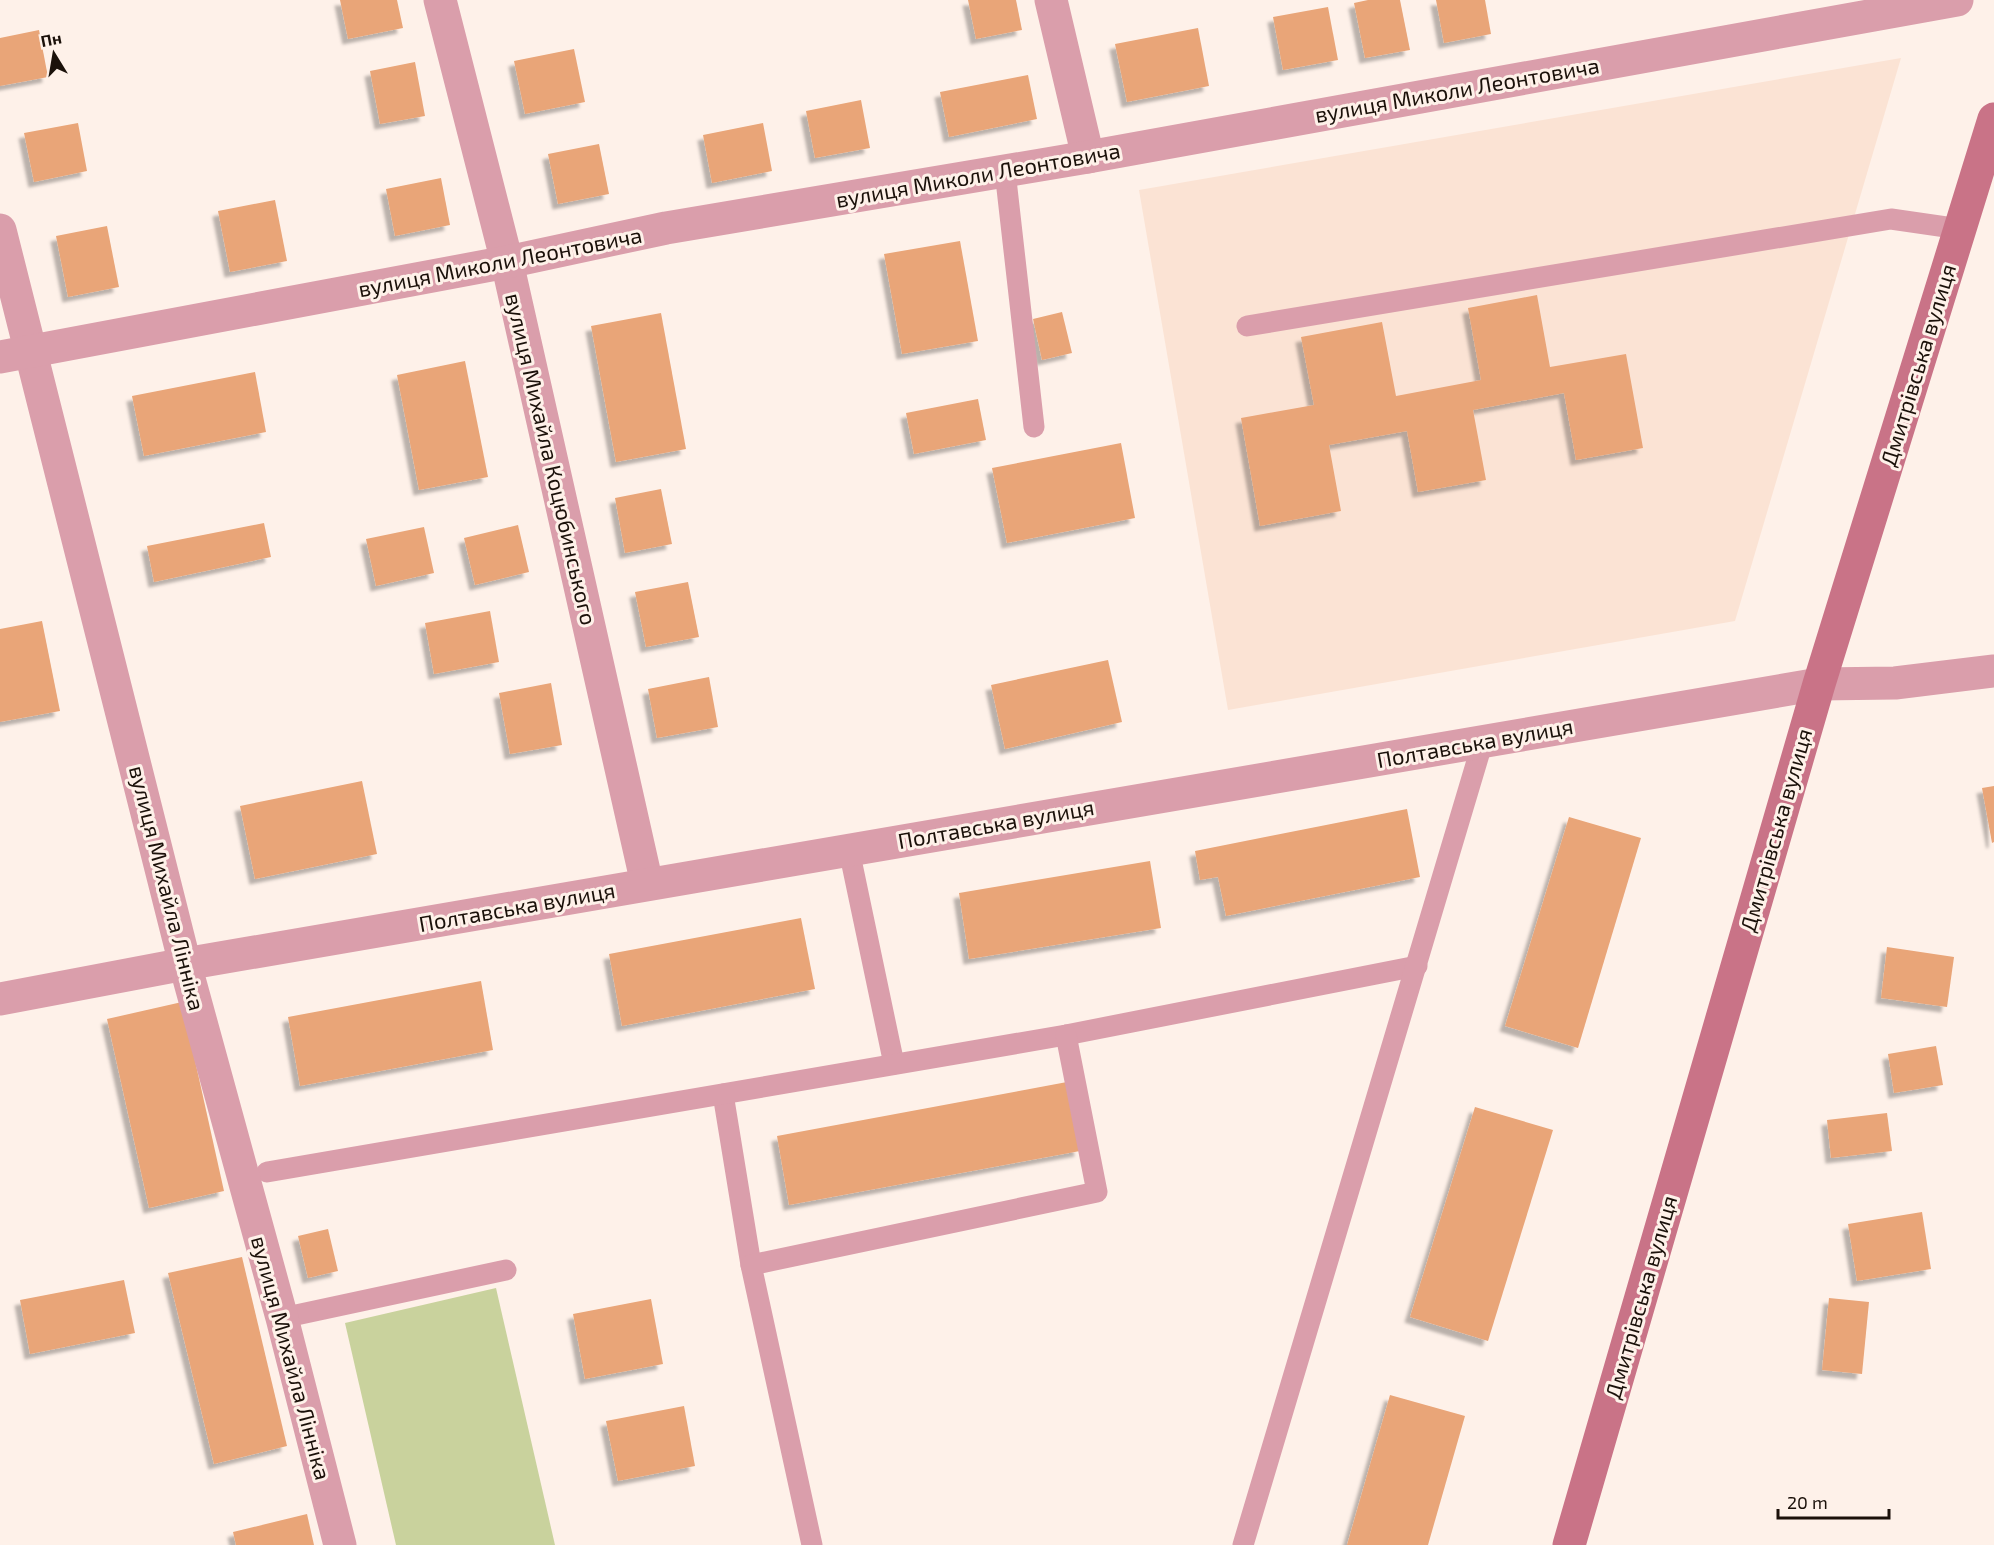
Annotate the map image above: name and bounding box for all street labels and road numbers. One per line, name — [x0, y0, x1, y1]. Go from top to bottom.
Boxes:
street label: вулиця Миколи Леонтовича — [1313, 51, 1601, 128]
street label: вулиця Миколи Леонтовича — [834, 136, 1122, 213]
street label: вулиця Миколи Леонтовича — [356, 221, 644, 302]
street label: Дмитрівська вулиця — [1874, 260, 1961, 469]
street label: вулиця Михайла Коцюбинського — [500, 290, 603, 628]
street label: Полтавська вулиця — [1375, 712, 1575, 773]
street label: Дмитрівська вулиця — [1734, 725, 1817, 935]
street label: вулиця Михайла Лінніка — [124, 763, 211, 1013]
street label: Полтавська вулиця — [896, 793, 1096, 854]
street label: Полтавська вулиця — [417, 876, 617, 937]
street label: Дмитрівська вулиця — [1599, 1192, 1682, 1402]
street label: вулиця Михайла Лінніка — [246, 1233, 337, 1483]

